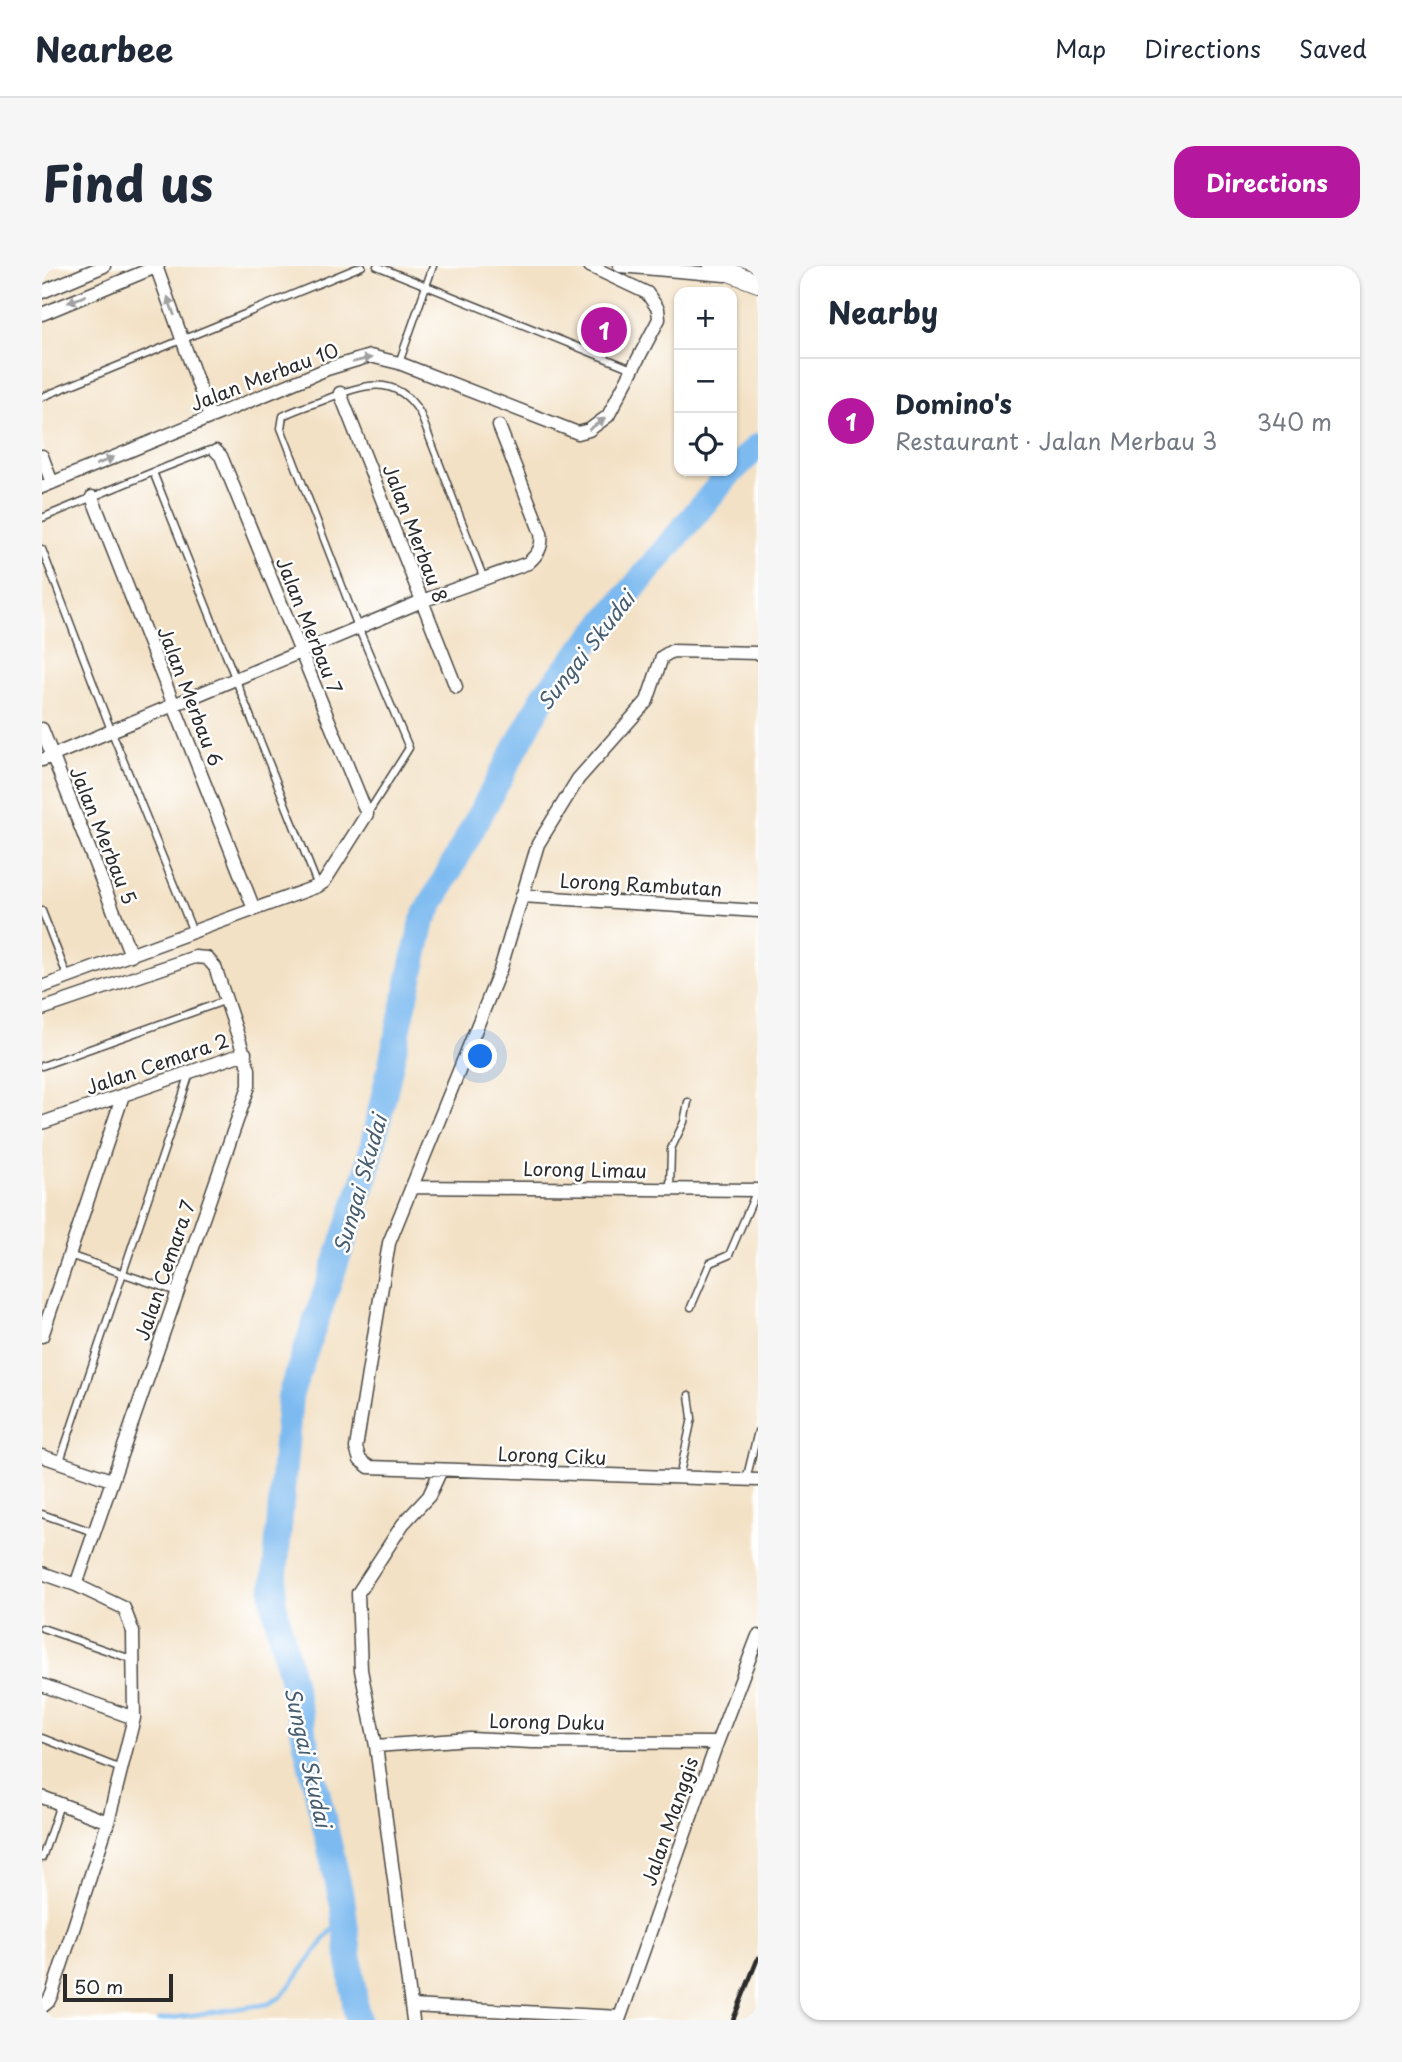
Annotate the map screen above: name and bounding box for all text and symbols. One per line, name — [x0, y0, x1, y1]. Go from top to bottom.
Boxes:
text: Nearbee — [35, 23, 173, 73]
text: Map — [1055, 30, 1106, 66]
text: Directions — [1144, 30, 1261, 66]
text: Saved — [1299, 30, 1367, 66]
text: Find us — [42, 145, 213, 219]
button: Directions — [1174, 146, 1360, 218]
map controls — [674, 287, 737, 476]
button: + — [674, 287, 737, 350]
text: Nearby — [828, 289, 938, 334]
one-way arrow — [67, 294, 88, 305]
one-way arrow — [165, 296, 176, 317]
pin: 1 — [581, 304, 627, 356]
street label: Jalan Merbau 10 — [186, 335, 342, 417]
button: − — [674, 350, 737, 413]
one-way arrow — [351, 354, 373, 365]
text: Domino's — [895, 384, 1012, 423]
text: 1 — [846, 404, 857, 439]
text: 340 m — [1257, 404, 1332, 439]
button: locate — [674, 413, 737, 476]
one-way arrow — [588, 417, 606, 431]
text: Restaurant · Jalan Merbau 3 — [895, 423, 1217, 458]
one-way arrow — [95, 455, 115, 467]
street label: Jalan Merbau 8 — [377, 460, 455, 606]
street label: Jalan Merbau 7 — [270, 553, 350, 698]
water label: Sungai Skudai — [528, 581, 643, 716]
street label: Jalan Merbau 6 — [152, 622, 230, 770]
street label: Jalan Merbau 5 — [64, 762, 144, 908]
street label: Lorong Rambutan — [559, 866, 723, 902]
street label: Jalan Cemara 2 — [82, 1025, 232, 1101]
your location — [463, 1039, 497, 1073]
water label: Sungai Skudai — [324, 1108, 395, 1257]
street label: Lorong Limau — [523, 1154, 647, 1184]
street label: Jalan Cemara 7 — [127, 1196, 201, 1344]
street label: Lorong Ciku — [497, 1439, 607, 1471]
water label: Sungai Skudai — [277, 1684, 341, 1833]
street label: Lorong Duku — [489, 1706, 605, 1736]
street label: Jalan Manggis — [634, 1753, 704, 1889]
scale bar — [63, 1971, 173, 2003]
text: 50 m — [74, 1972, 123, 2000]

